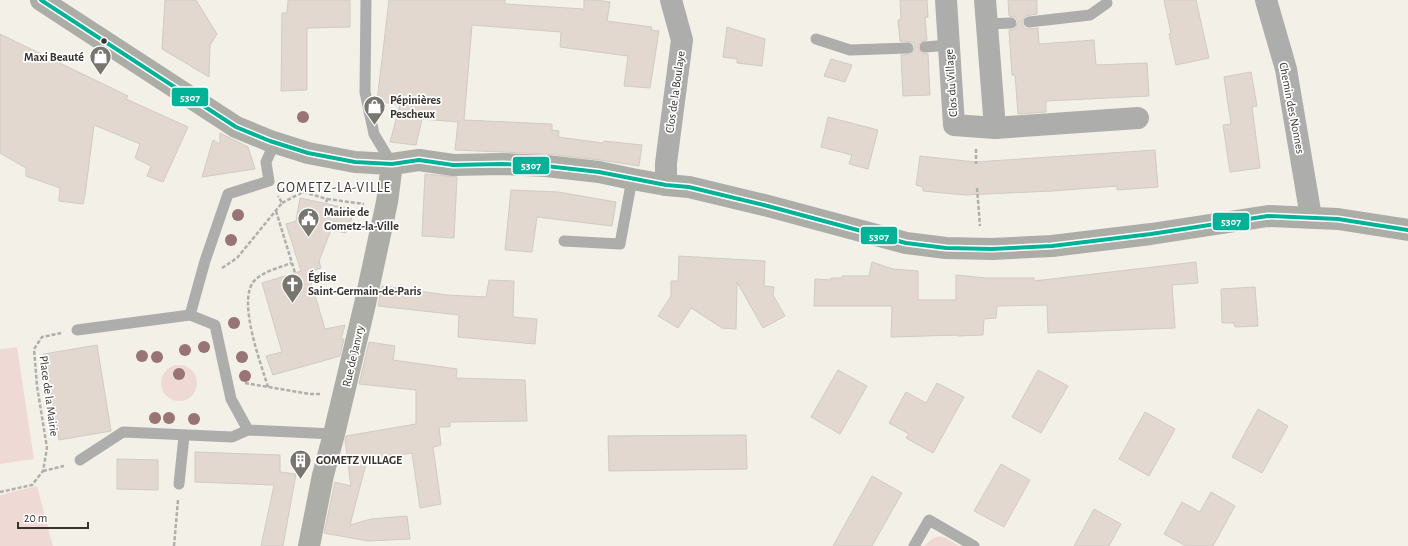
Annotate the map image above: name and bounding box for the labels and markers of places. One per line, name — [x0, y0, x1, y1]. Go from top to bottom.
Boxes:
unlabelled marker — [99, 36, 109, 46]
shop icon: Maxi Beauté — [87, 44, 113, 77]
place label: Maxi Beauté — [24, 51, 84, 63]
shop icon: Pépinières Pescheux — [362, 94, 388, 127]
place label: Pépinières Pescheux — [390, 94, 441, 120]
public building icon: Mairie de Gometz-la-Ville — [296, 206, 322, 239]
place label: Mairie de Gometz-la-Ville — [324, 206, 399, 232]
place label: Église Saint-Germain-de-Paris — [308, 269, 422, 297]
church icon: Église Saint-Germain-de-Paris — [280, 271, 306, 304]
building icon: GOMETZ VILLAGE — [287, 447, 313, 480]
place label: GOMETZ VILLAGE — [316, 454, 402, 466]

